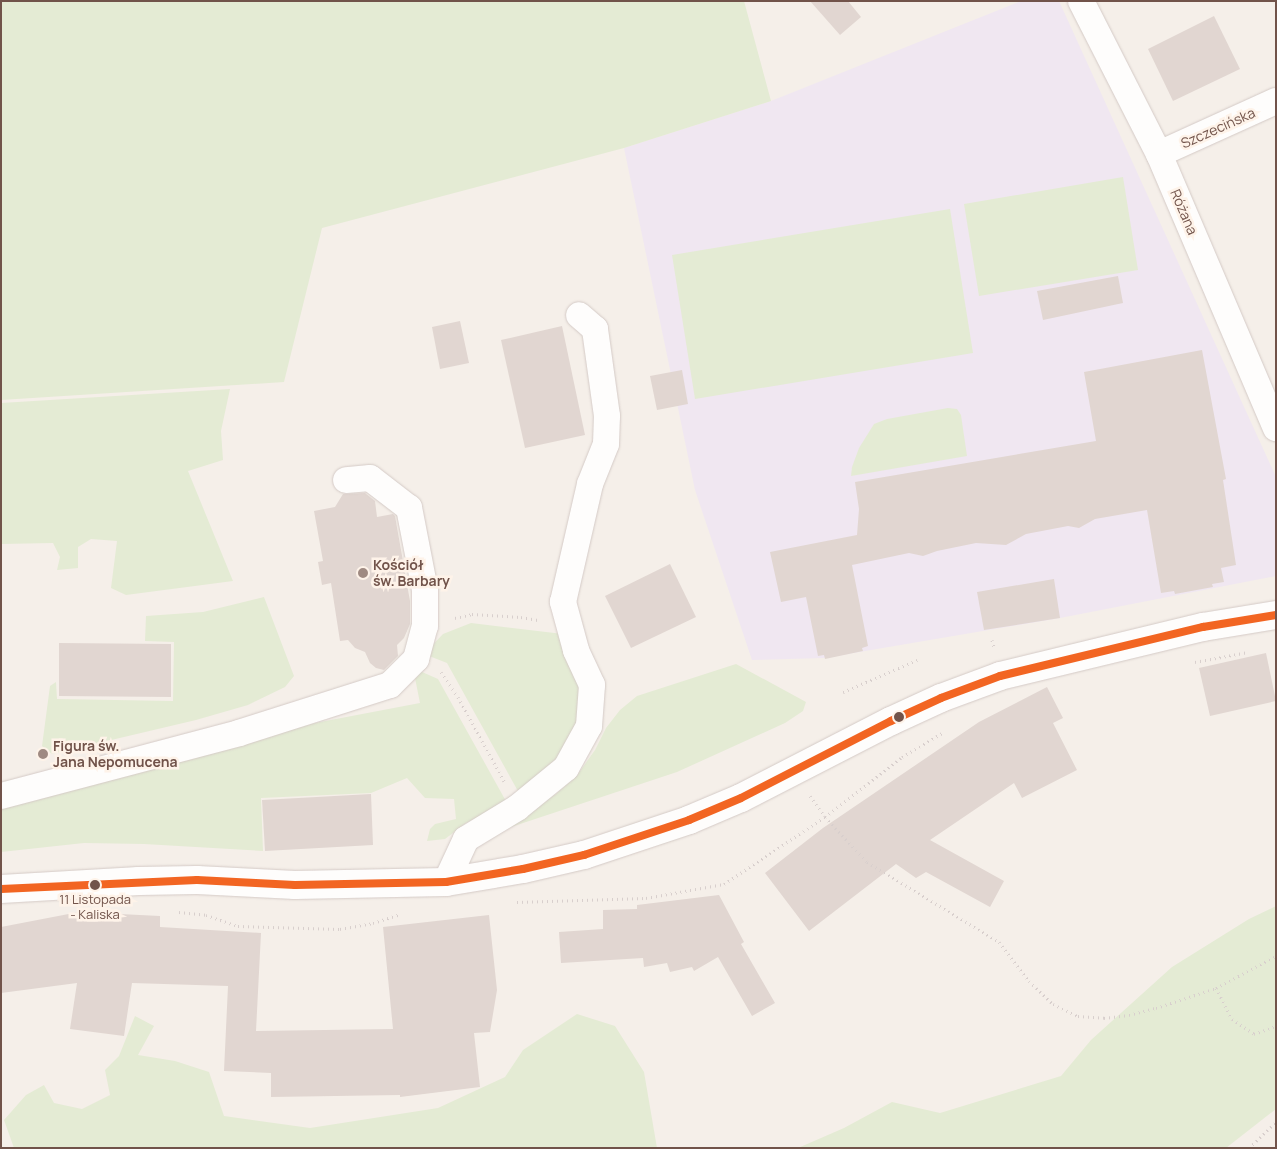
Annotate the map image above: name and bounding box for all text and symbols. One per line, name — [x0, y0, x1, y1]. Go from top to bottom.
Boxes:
street label: Szczecińska — [1178, 104, 1258, 152]
street label: Różana — [1167, 187, 1201, 237]
place label: Kościół św. Barbary — [373, 557, 450, 590]
marker: Kościół św. Barbary — [357, 567, 369, 579]
unlabelled marker — [894, 712, 904, 722]
place label: Figura św. Jana Nepomucena — [53, 738, 177, 770]
marker: Figura św. Jana Nepomucena — [37, 748, 49, 760]
marker: 11 Listopada - Kaliska — [90, 880, 100, 890]
place label: 11 Listopada - Kaliska — [59, 892, 131, 923]

